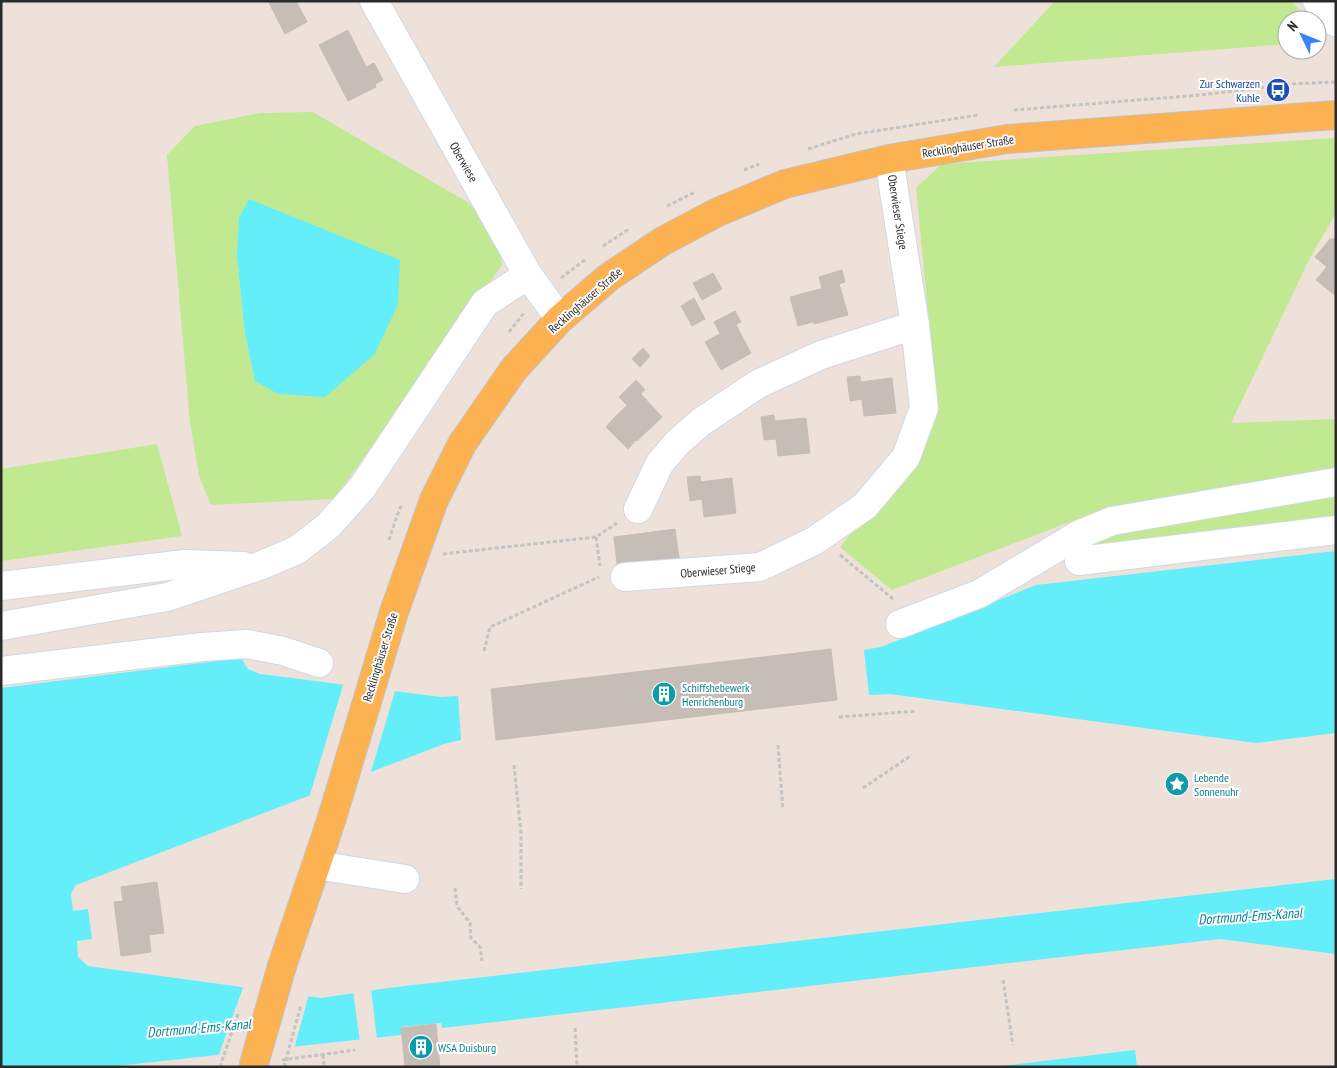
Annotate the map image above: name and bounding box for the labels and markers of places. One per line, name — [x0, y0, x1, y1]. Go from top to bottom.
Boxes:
place label: Zur Schwarzen Kuhle — [1200, 76, 1260, 105]
bus stop icon: Zur Schwarzen Kuhle — [1265, 77, 1291, 103]
place label: Schiffshebewerk Henrichenburg — [682, 680, 750, 709]
building icon: Schiffshebewerk Henrichenburg — [651, 681, 677, 707]
place label: Lebende Sonnenuhr — [1194, 770, 1240, 799]
place icon: Lebende Sonnenuhr — [1164, 771, 1190, 797]
building icon: WSA Duisburg — [408, 1034, 434, 1060]
place label: WSA Duisburg — [438, 1040, 496, 1055]

